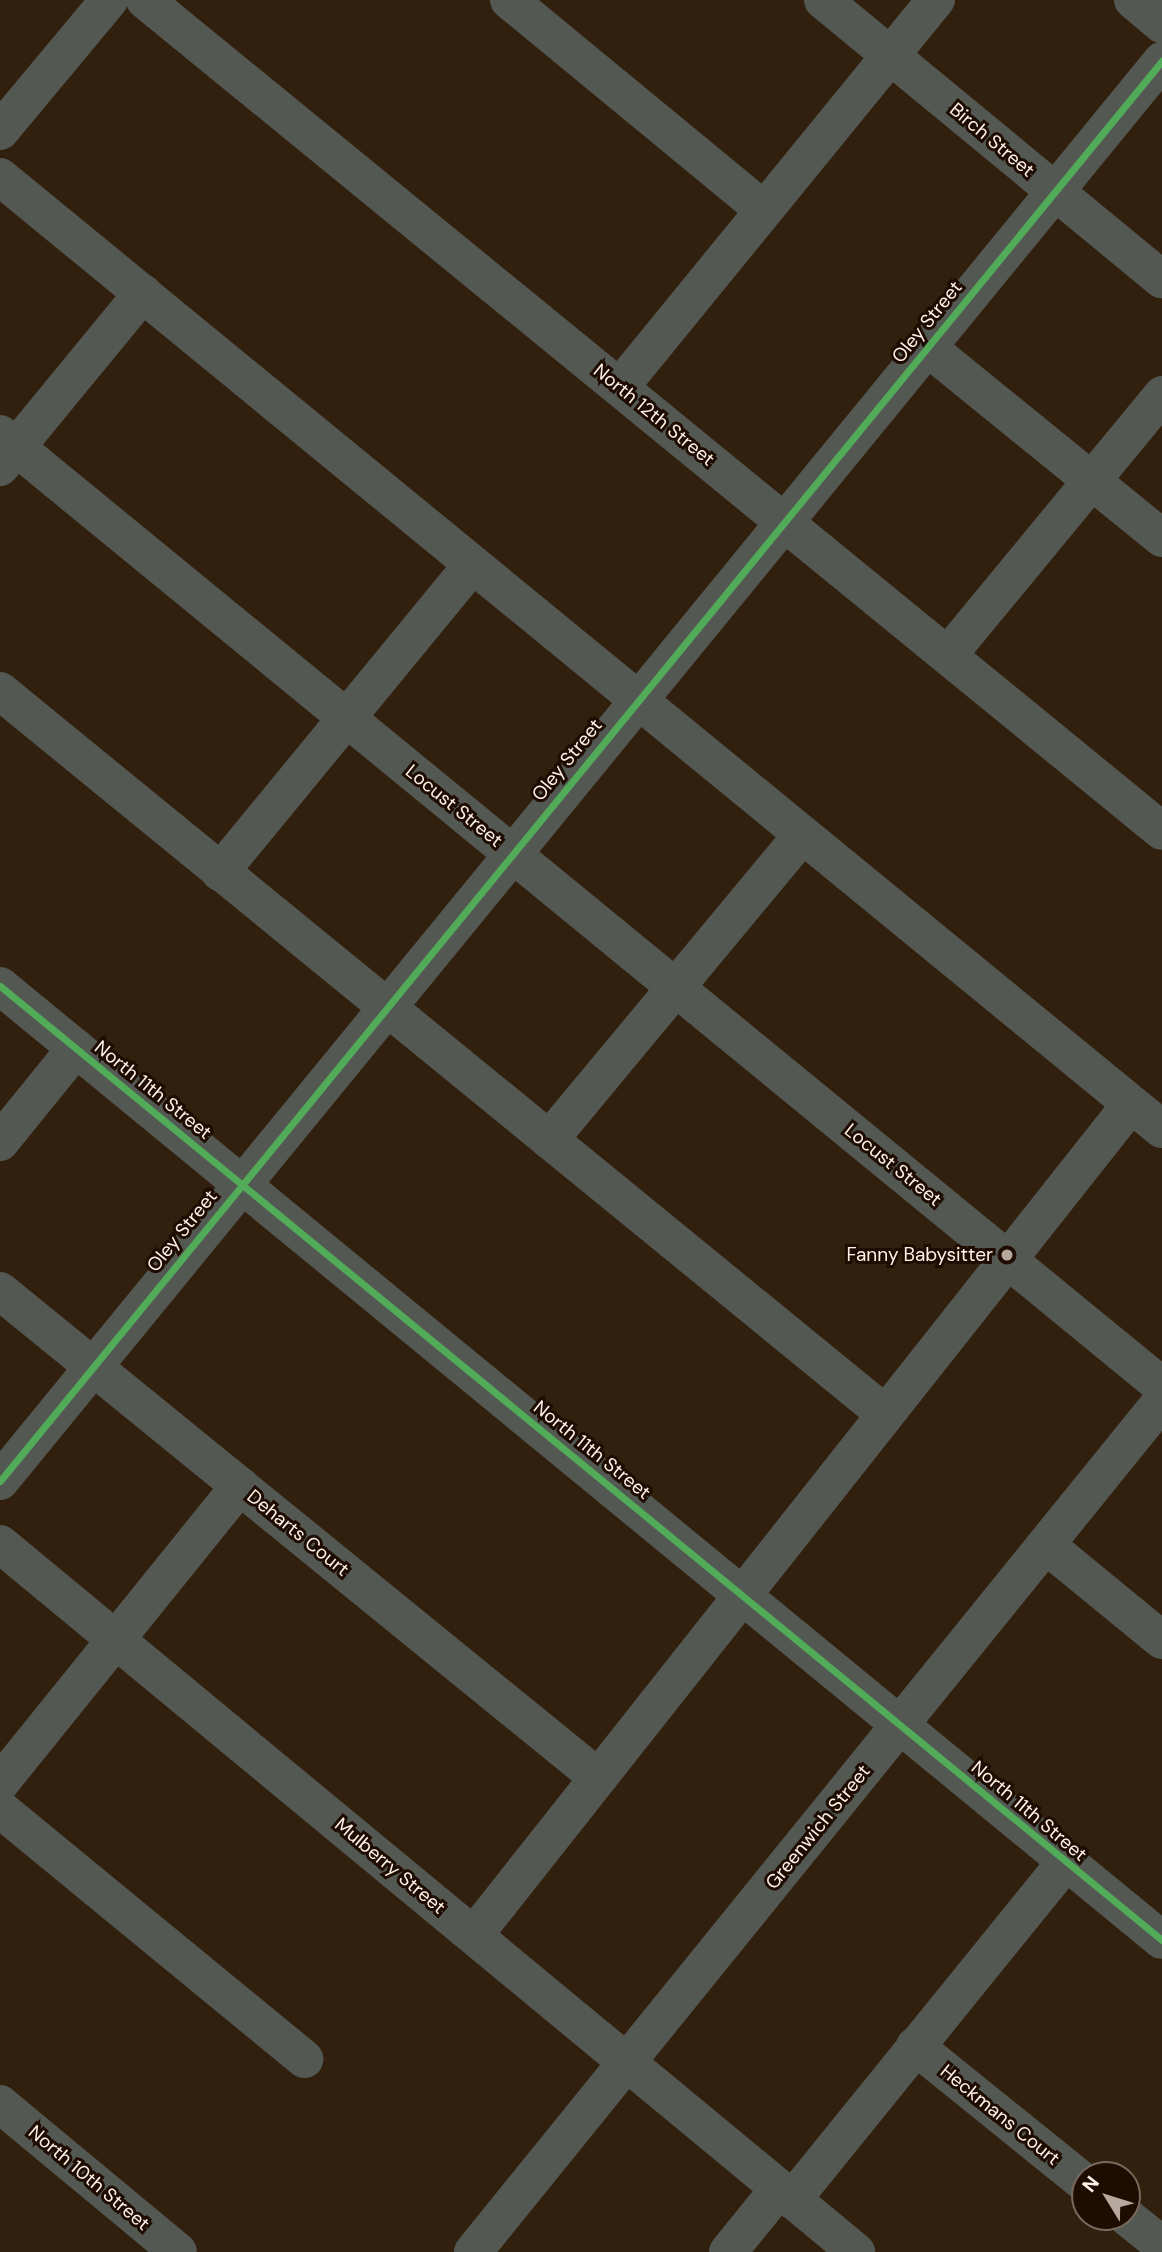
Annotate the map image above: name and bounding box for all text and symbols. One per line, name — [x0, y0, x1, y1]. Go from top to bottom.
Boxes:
street label: Birch Street — [945, 98, 1039, 182]
street label: Oley Street — [887, 276, 967, 368]
street label: North 12th Street — [589, 359, 719, 471]
street label: Oley Street — [527, 714, 607, 806]
street label: Locust Street — [401, 760, 507, 852]
street label: North 11th Street — [90, 1036, 216, 1144]
street label: Locust Street — [840, 1119, 946, 1211]
street label: Oley Street — [142, 1185, 222, 1277]
place label: Fanny Babysitter — [847, 1244, 993, 1266]
marker: Fanny Babysitter — [999, 1247, 1015, 1263]
street label: North 11th Street — [529, 1396, 655, 1504]
street label: Deharts Court — [242, 1485, 354, 1581]
street label: North 11th Street — [967, 1756, 1091, 1866]
street label: Greenwich Street — [761, 1760, 875, 1894]
street label: Mulberry Street — [330, 1813, 450, 1919]
street label: Heckmans Court — [936, 2060, 1064, 2170]
street label: North 10th Street — [24, 2121, 154, 2235]
north arrow — [1071, 2161, 1141, 2231]
text: N — [1077, 2171, 1105, 2197]

